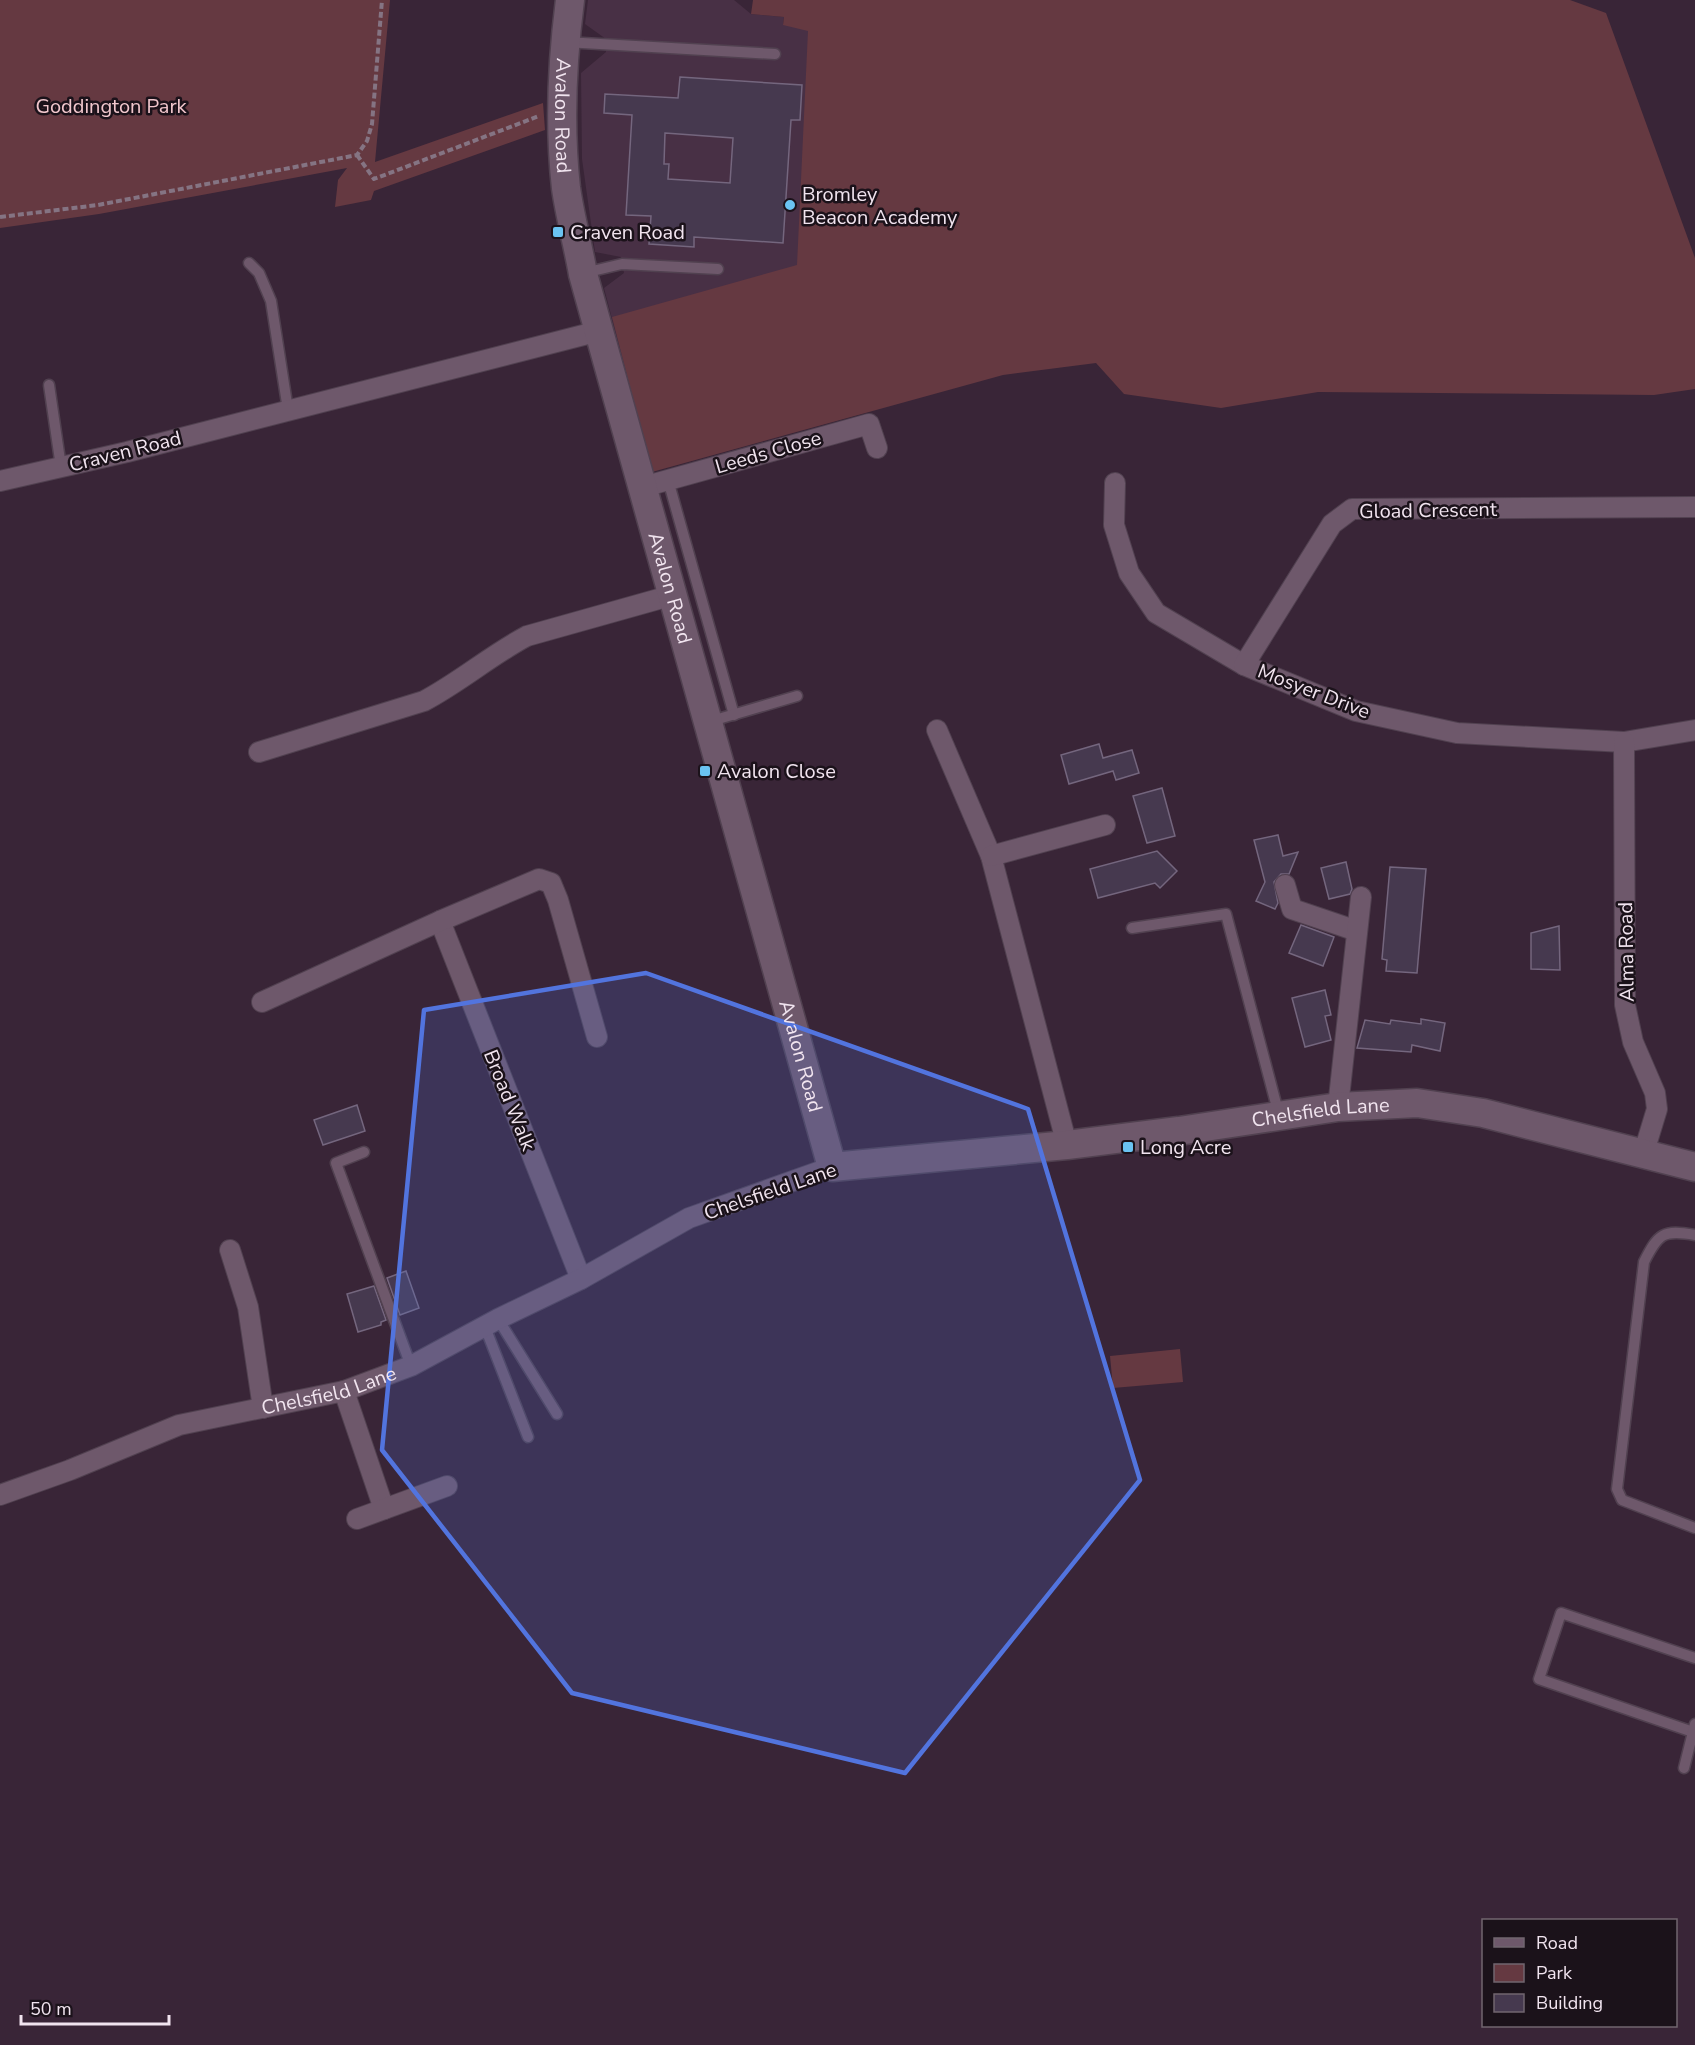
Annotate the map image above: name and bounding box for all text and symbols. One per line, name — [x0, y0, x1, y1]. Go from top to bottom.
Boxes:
street label: Avalon Road — [548, 57, 577, 174]
park label: Goddington Park — [35, 93, 188, 120]
place label: Bromley Beacon Academy — [802, 181, 958, 231]
marker: Bromley Beacon Academy — [783, 198, 797, 212]
place label: Craven Road — [570, 219, 685, 246]
marker: Craven Road — [551, 225, 565, 239]
street label: Craven Road — [66, 424, 184, 478]
street label: Leeds Close — [712, 424, 824, 480]
street label: Gload Crescent — [1359, 496, 1498, 525]
street label: Avalon Road — [642, 529, 698, 647]
street label: Mosyer Drive — [1254, 658, 1374, 725]
place label: Avalon Close — [717, 758, 836, 785]
marker: Avalon Close — [698, 764, 712, 778]
street label: Alma Road — [1612, 902, 1641, 1002]
street label: Avalon Road — [772, 997, 829, 1115]
street label: Broad Walk — [477, 1046, 542, 1156]
street label: Chelsfield Lane — [1250, 1091, 1390, 1134]
place label: Long Acre — [1140, 1134, 1232, 1161]
marker: Long Acre — [1121, 1140, 1135, 1154]
street label: Chelsfield Lane — [700, 1156, 840, 1227]
street label: Chelsfield Lane — [259, 1360, 400, 1422]
legend — [1482, 1919, 1677, 2027]
text: Road — [1536, 1931, 1578, 1955]
text: Park — [1536, 1961, 1573, 1985]
scale bar — [21, 1988, 170, 2026]
text: Building — [1536, 1991, 1603, 2015]
text: 50 m — [30, 1997, 72, 2021]

